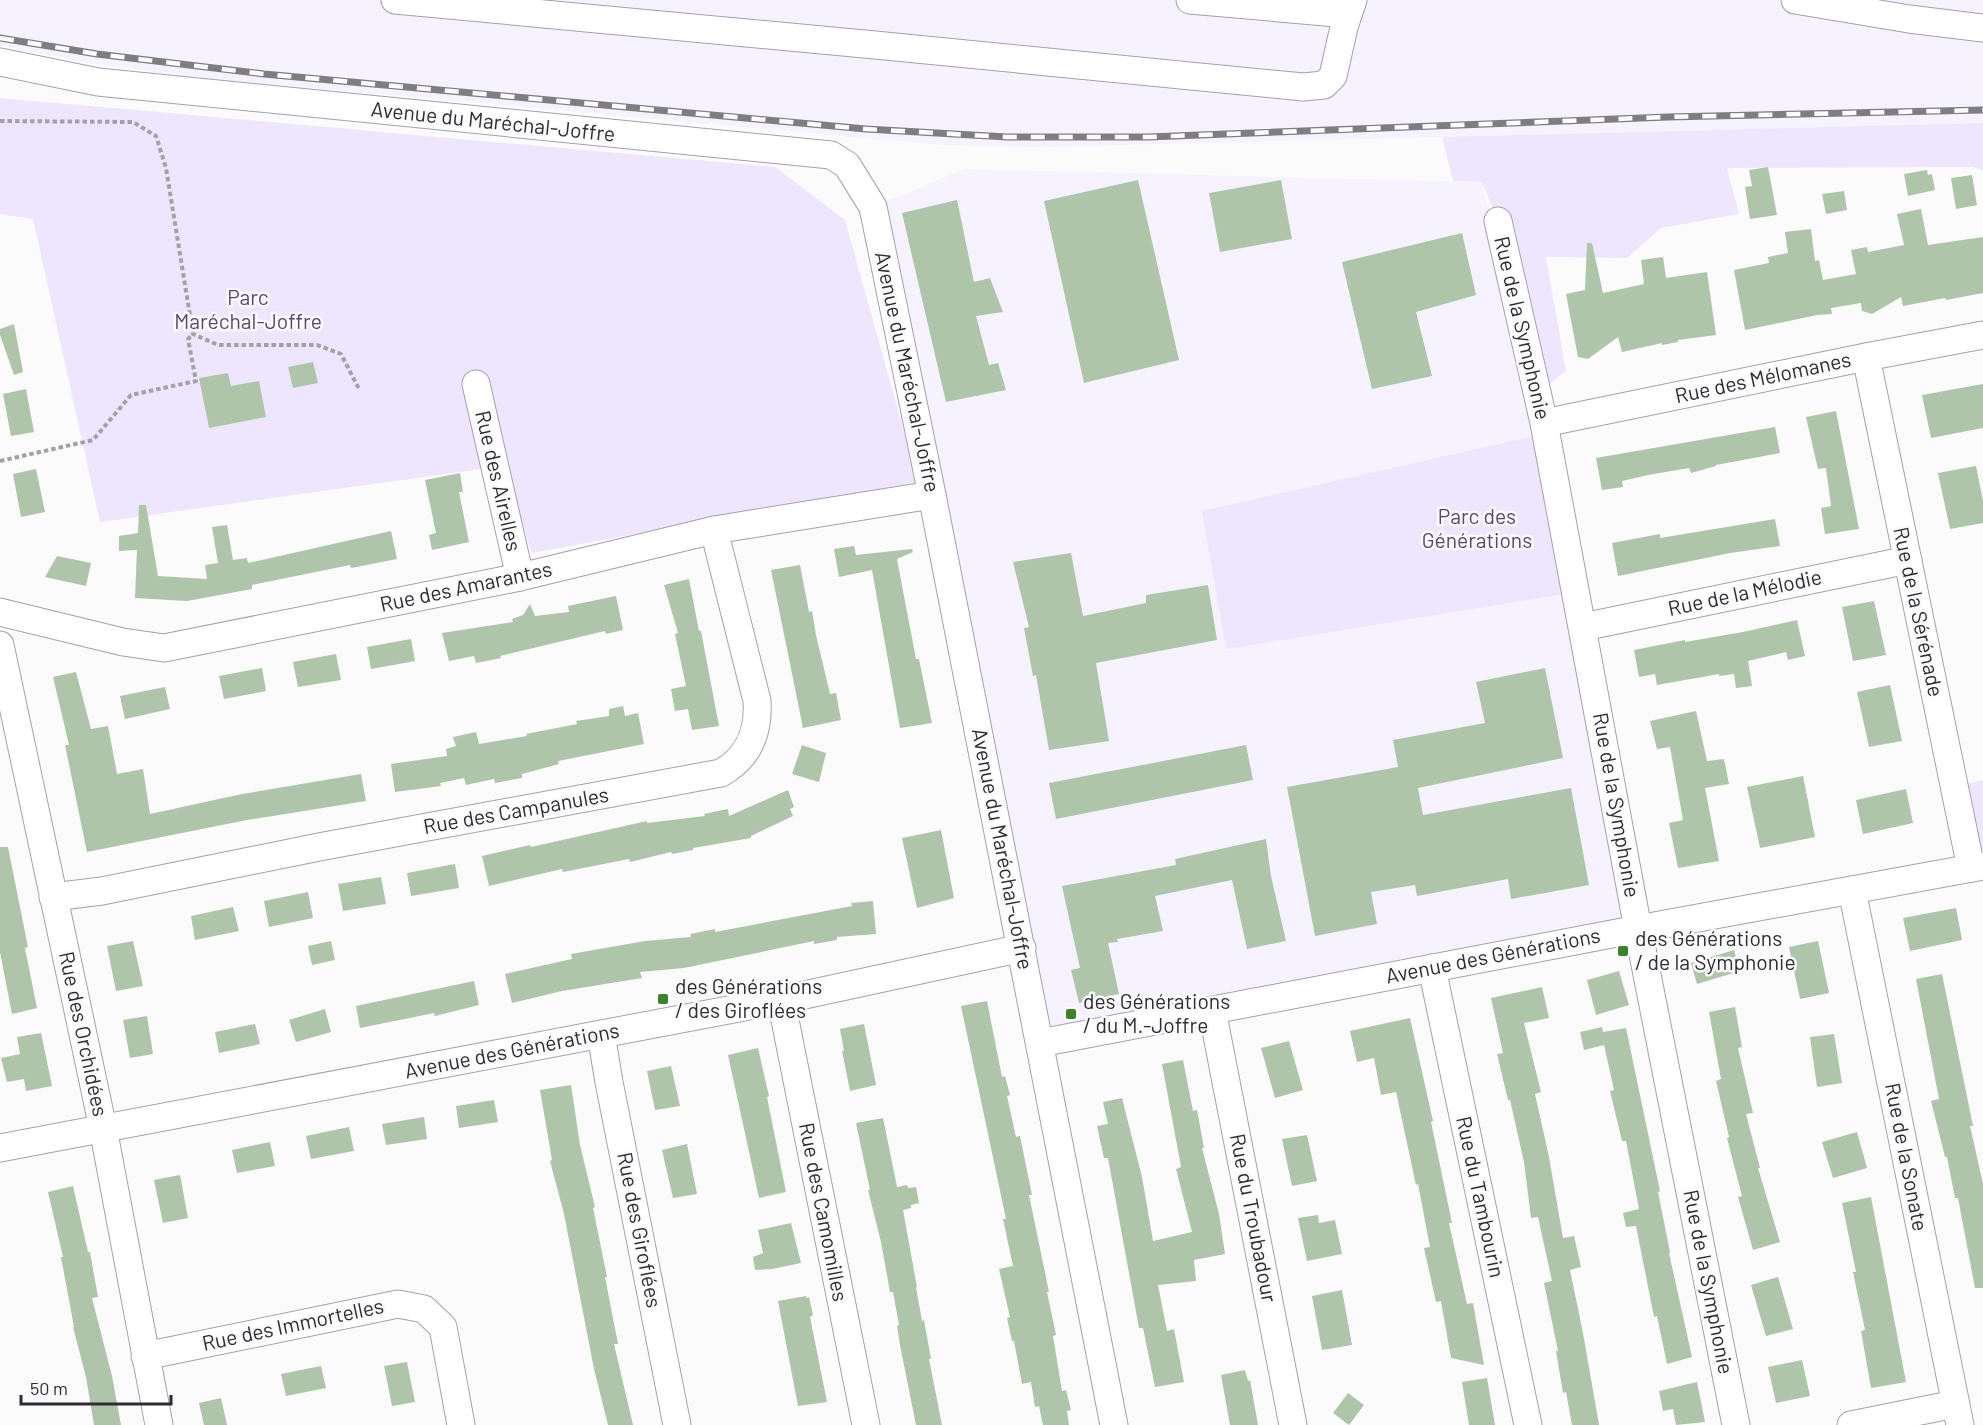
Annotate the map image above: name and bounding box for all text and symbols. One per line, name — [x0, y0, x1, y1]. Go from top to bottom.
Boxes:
street label: Avenue du Maréchal-Joffre — [370, 95, 617, 146]
street label: Rue de la Symphonie — [1490, 234, 1557, 422]
street label: Avenue du Maréchal-Joffre — [871, 249, 946, 494]
park label: Parc Maréchal-Joffre — [174, 284, 322, 333]
street label: Rue des Mélomanes — [1672, 346, 1853, 407]
street label: Rue des Airelles — [471, 408, 528, 554]
park label: Parc des Générations — [1422, 503, 1532, 552]
street label: Rue de la Sérénade — [1889, 524, 1950, 699]
street label: Rue des Amarantes — [377, 555, 554, 616]
street label: Rue de la Mélodie — [1665, 563, 1824, 620]
street label: Rue de la Symphonie — [1589, 710, 1646, 899]
street label: Avenue du Maréchal-Joffre — [968, 726, 1039, 972]
street label: Rue des Campanules — [421, 781, 610, 838]
street label: Avenue des Générations — [1383, 921, 1602, 988]
place label: des Générations / de la Symphonie — [1635, 925, 1796, 974]
marker: des Générations / de la Symphonie — [1616, 944, 1630, 958]
street label: Rue des Orchidées — [55, 949, 114, 1119]
place label: des Générations / des Giroflées — [675, 973, 822, 1022]
place label: des Générations / du M.-Joffre — [1083, 988, 1230, 1037]
marker: des Générations / des Giroflées — [656, 992, 670, 1006]
marker: des Générations / du M.-Joffre — [1064, 1007, 1078, 1021]
street label: Avenue des Générations — [402, 1016, 621, 1083]
street label: Rue de la Sonate — [1881, 1081, 1934, 1233]
street label: Rue du Tambourin — [1452, 1114, 1511, 1280]
street label: Rue des Camomilles — [795, 1120, 854, 1303]
street label: Rue du Troubadour — [1226, 1131, 1283, 1305]
street label: Rue des Giroflées — [613, 1150, 668, 1310]
street label: Rue de la Symphonie — [1679, 1187, 1740, 1376]
street label: Rue des Immortelles — [200, 1292, 386, 1355]
scale bar — [21, 1368, 171, 1406]
text: 50 m — [30, 1377, 68, 1399]

